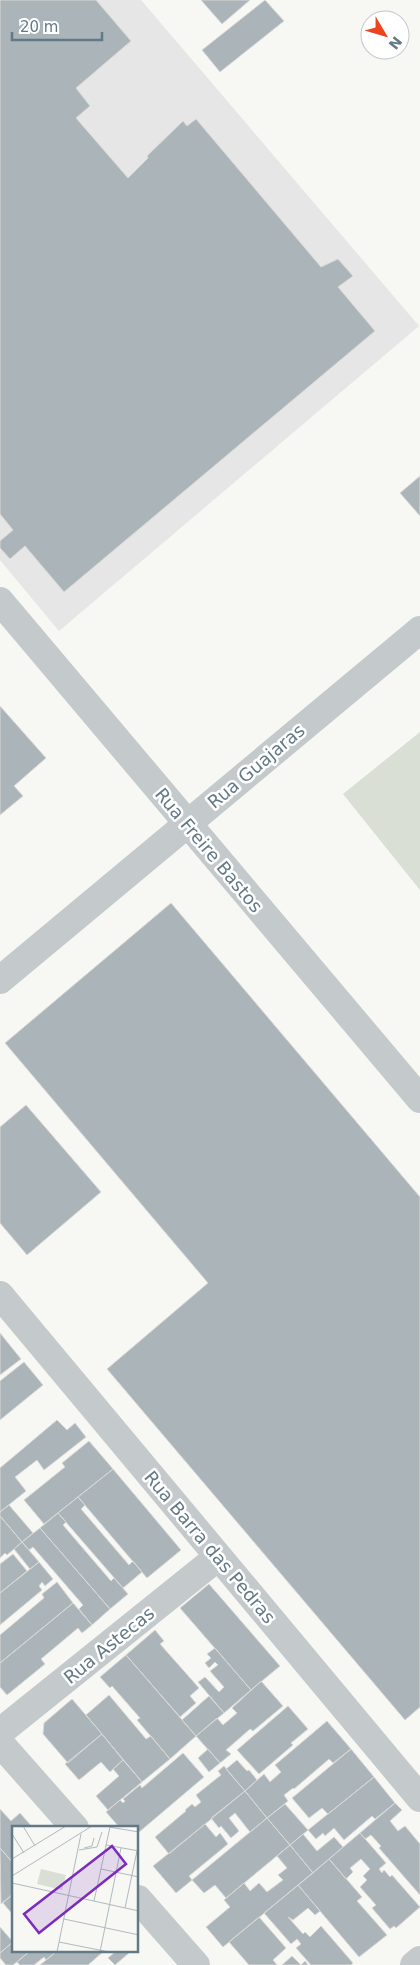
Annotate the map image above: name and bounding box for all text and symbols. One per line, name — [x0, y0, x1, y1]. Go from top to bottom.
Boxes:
scale bar — [12, 10, 102, 42]
north arrow — [360, 10, 410, 60]
text: 20 m — [20, 18, 58, 36]
text: N — [385, 33, 405, 53]
street label: Rua Guajaras — [203, 719, 309, 813]
street label: Rua Freire Bastos — [151, 783, 267, 917]
street label: Rua Barra das Pedras — [140, 1466, 280, 1628]
street label: Rua Astecas — [60, 1602, 158, 1688]
inset map — [12, 1826, 139, 1952]

